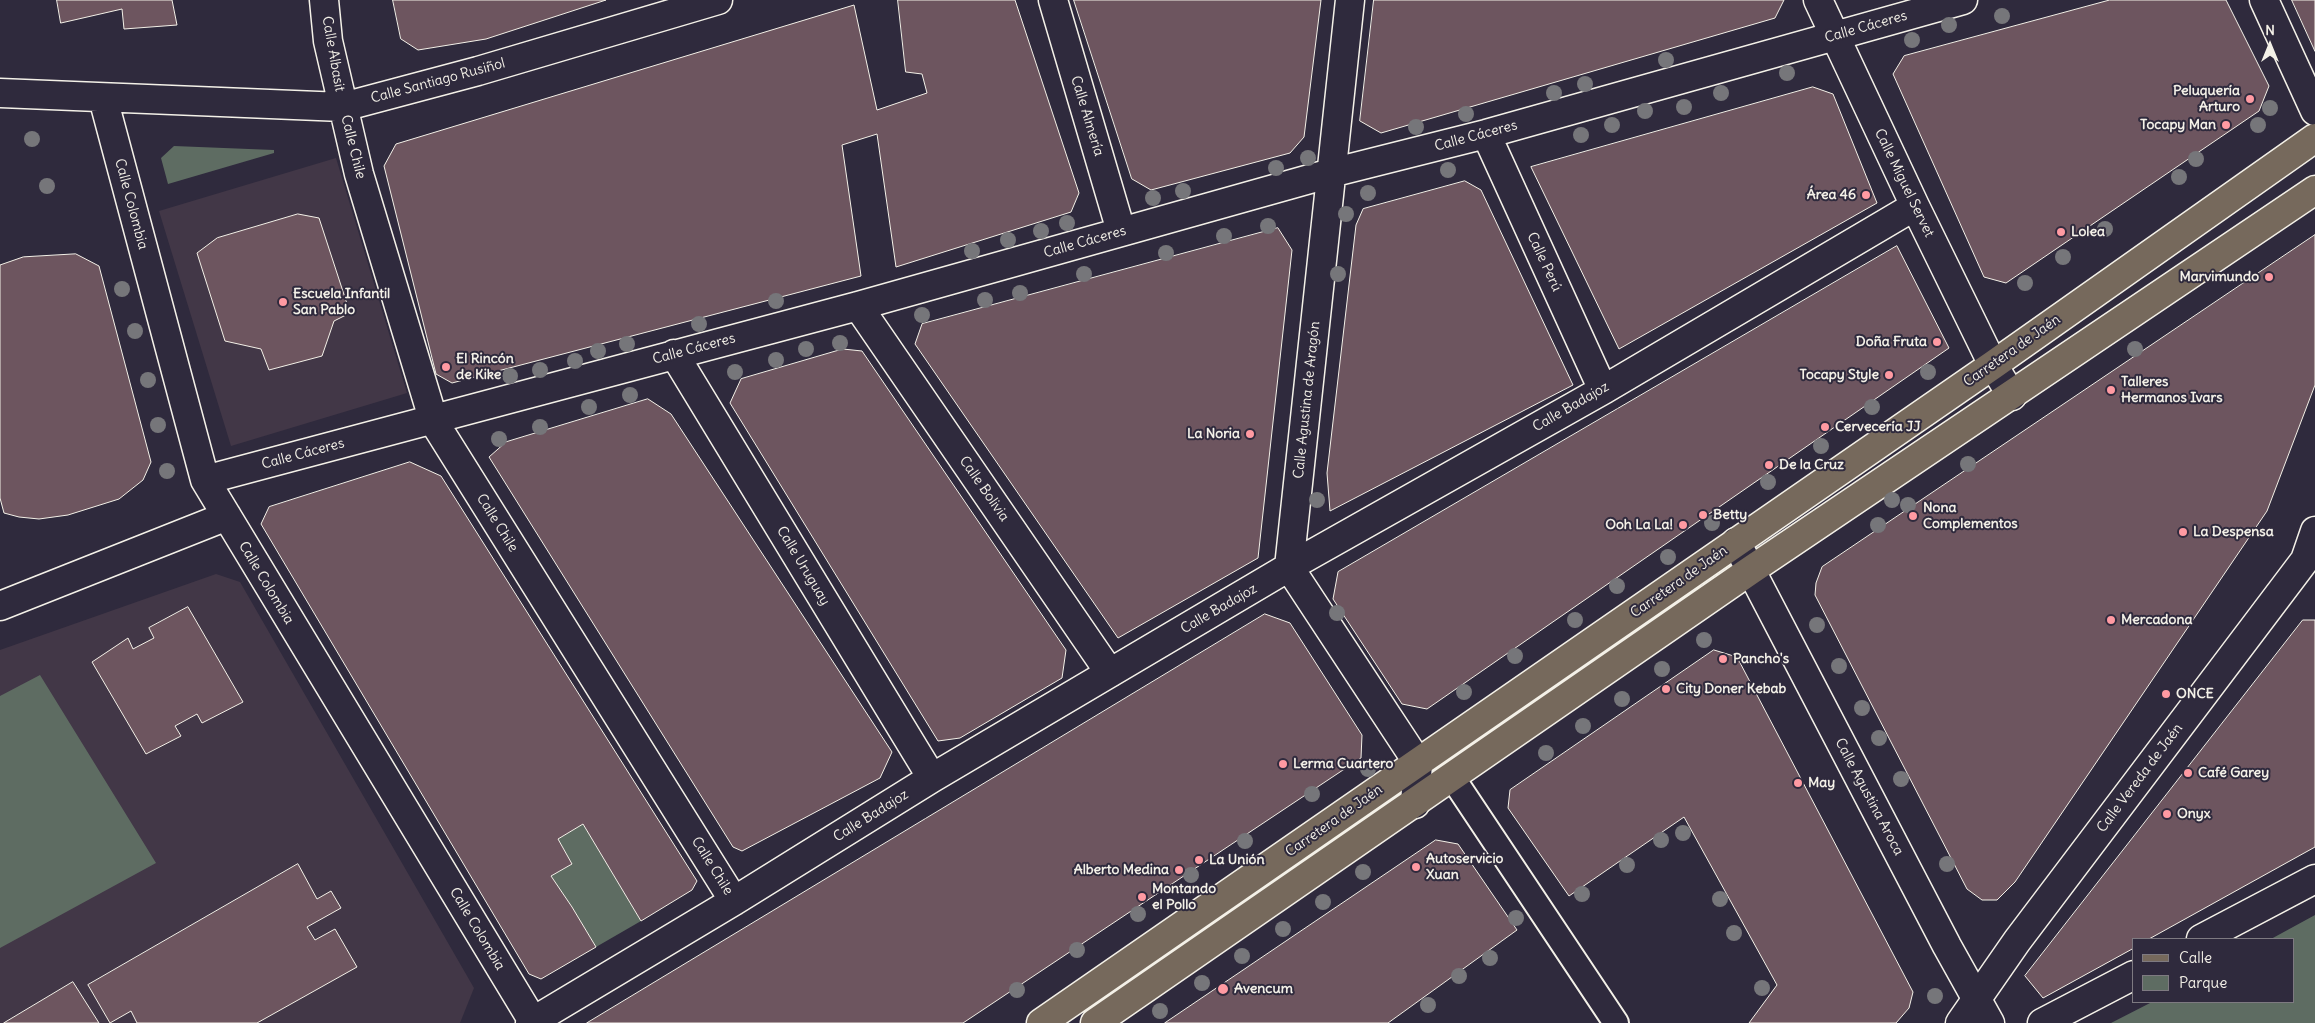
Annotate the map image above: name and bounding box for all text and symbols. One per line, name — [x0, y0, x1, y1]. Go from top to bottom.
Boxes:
street label: Calle Cáceres — [1823, 7, 1909, 47]
street label: Calle Albasit — [318, 15, 348, 93]
north arrow — [2245, 20, 2295, 70]
text: N — [2265, 21, 2275, 39]
street label: Calle Santiago Rusiñol — [369, 55, 507, 107]
street label: Calle Almería — [1067, 74, 1107, 158]
place label: Peluquería Arturo — [2173, 83, 2240, 115]
marker: Peluquería Arturo — [2244, 93, 2256, 105]
street label: Calle Chile — [337, 113, 369, 181]
street label: Calle Cáceres — [1433, 117, 1519, 155]
place label: Tocapy Man — [2140, 117, 2216, 133]
marker: Tocapy Man — [2220, 119, 2232, 131]
street label: Calle Miguel Servet — [1870, 126, 1938, 240]
street label: Calle Colombia — [111, 157, 151, 251]
place label: Área 46 — [1807, 187, 1856, 203]
marker: Área 46 — [1860, 189, 1872, 201]
street label: Calle Cáceres — [1042, 222, 1128, 262]
place label: Lolea — [2071, 224, 2105, 240]
marker: Lolea — [2055, 226, 2067, 238]
street label: Calle Perú — [1523, 230, 1565, 294]
place label: Marvimundo — [2180, 269, 2259, 285]
marker: Marvimundo — [2263, 271, 2275, 283]
place label: Escuela Infantil San Pablo — [293, 286, 390, 318]
marker: Escuela Infantil San Pablo — [277, 296, 289, 308]
street label: Carretera de Jaén — [1960, 311, 2064, 391]
street label: Calle Agustina de Aragón — [1290, 320, 1324, 480]
street label: Calle Cáceres — [651, 330, 737, 368]
place label: Doña Fruta — [1856, 334, 1927, 350]
marker: Doña Fruta — [1931, 336, 1943, 348]
place label: El Rincón de Kike — [456, 351, 514, 384]
marker: El Rincón de Kike — [440, 361, 452, 373]
place label: Tocapy Style — [1800, 367, 1879, 383]
marker: Tocapy Style — [1883, 369, 1895, 381]
place label: Talleres Hermanos Ivars — [2121, 374, 2223, 407]
street label: Calle Badajoz — [1530, 378, 1612, 436]
marker: Talleres Hermanos Ivars — [2105, 384, 2117, 396]
place label: Cervecería JJ — [1835, 419, 1921, 435]
marker: Cervecería JJ — [1819, 421, 1831, 433]
place label: La Noria — [1187, 426, 1240, 442]
marker: La Noria — [1244, 428, 1256, 440]
street label: Calle Cáceres — [260, 435, 346, 473]
street label: Calle Bolivia — [955, 453, 1013, 525]
place label: De la Cruz — [1779, 457, 1844, 473]
marker: De la Cruz — [1763, 459, 1775, 471]
street label: Calle Chile — [473, 491, 521, 555]
place label: Nona Complementos — [1923, 500, 2018, 532]
place label: Betty — [1713, 507, 1747, 523]
marker: Betty — [1697, 509, 1709, 521]
marker: Nona Complementos — [1907, 510, 1919, 522]
place label: Ooh La La! — [1605, 517, 1673, 533]
marker: Ooh La La! — [1677, 519, 1689, 531]
street label: Calle Uruguay — [773, 523, 833, 609]
place label: La Despensa — [2193, 524, 2274, 540]
marker: La Despensa — [2177, 526, 2189, 538]
street label: Calle Colombia — [235, 539, 297, 627]
street label: Carretera de Jaén — [1627, 542, 1731, 622]
street label: Calle Badajoz — [1178, 580, 1260, 638]
place label: Mercadona — [2121, 612, 2193, 628]
marker: Mercadona — [2105, 614, 2117, 626]
place label: Pancho's — [1733, 651, 1789, 667]
marker: Pancho's — [1717, 653, 1729, 665]
place label: City Doner Kebab — [1676, 681, 1786, 697]
marker: City Doner Kebab — [1660, 683, 1672, 695]
place label: ONCE — [2176, 686, 2214, 702]
marker: ONCE — [2160, 688, 2172, 700]
street label: Calle Vereda de Jaén — [2094, 720, 2186, 836]
street label: Calle Agustina Aroca — [1831, 736, 1907, 858]
place label: Lerma Cuartero — [1293, 756, 1393, 772]
marker: Lerma Cuartero — [1277, 758, 1289, 770]
place label: Café Garey — [2198, 765, 2269, 781]
marker: Café Garey — [2182, 767, 2194, 779]
place label: May — [1808, 775, 1835, 791]
marker: May — [1792, 777, 1804, 789]
street label: Carretera de Jaén — [1282, 781, 1386, 861]
street label: Calle Badajoz — [830, 786, 912, 846]
place label: Onyx — [2177, 806, 2211, 822]
marker: Onyx — [2161, 808, 2173, 820]
street label: Calle Chile — [688, 834, 736, 898]
place label: Autoservicio Xuan — [1426, 851, 1503, 884]
place label: La Unión — [1209, 852, 1264, 868]
marker: La Unión — [1193, 854, 1205, 866]
marker: Autoservicio Xuan — [1410, 861, 1422, 873]
place label: Alberto Medina — [1074, 862, 1169, 878]
marker: Alberto Medina — [1173, 864, 1185, 876]
place label: Montando el Pollo — [1152, 881, 1216, 914]
street label: Calle Colombia — [446, 885, 508, 973]
marker: Montando el Pollo — [1136, 891, 1148, 903]
legend — [2132, 938, 2295, 1003]
text: Calle — [2179, 948, 2212, 967]
text: Parque — [2179, 973, 2227, 992]
place label: Avencum — [1234, 981, 1293, 997]
marker: Avencum — [1216, 982, 1230, 996]

